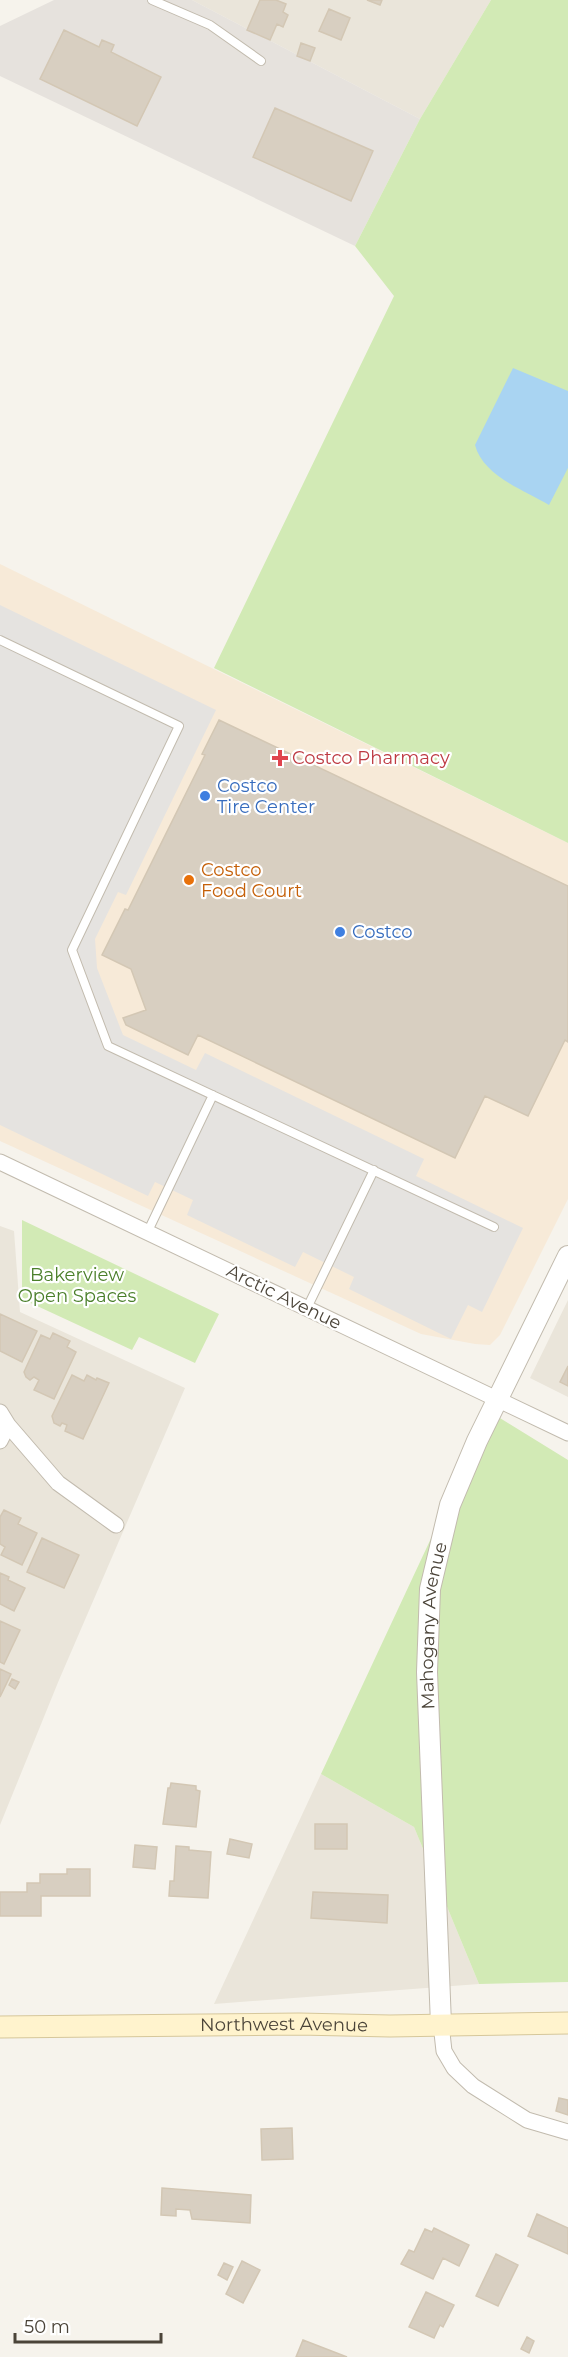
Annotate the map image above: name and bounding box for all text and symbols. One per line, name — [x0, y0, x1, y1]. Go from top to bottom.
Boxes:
place label: Costco Pharmacy — [292, 747, 450, 769]
marker: Costco Pharmacy — [273, 751, 287, 765]
place label: Costco Tire Center — [217, 775, 315, 818]
marker: Costco Tire Center — [198, 789, 212, 803]
place label: Costco Food Court — [201, 859, 302, 902]
marker: Costco Food Court — [182, 873, 196, 887]
place label: Costco — [352, 921, 413, 943]
marker: Costco — [333, 925, 347, 939]
street label: Arctic Avenue — [223, 1260, 345, 1334]
park label: Bakerview Open Spaces — [18, 1264, 136, 1307]
street label: Mahogany Avenue — [416, 1540, 452, 1710]
street label: Northwest Avenue — [200, 2013, 368, 2037]
scale bar — [15, 2306, 160, 2344]
text: 50 m — [24, 2316, 70, 2338]

